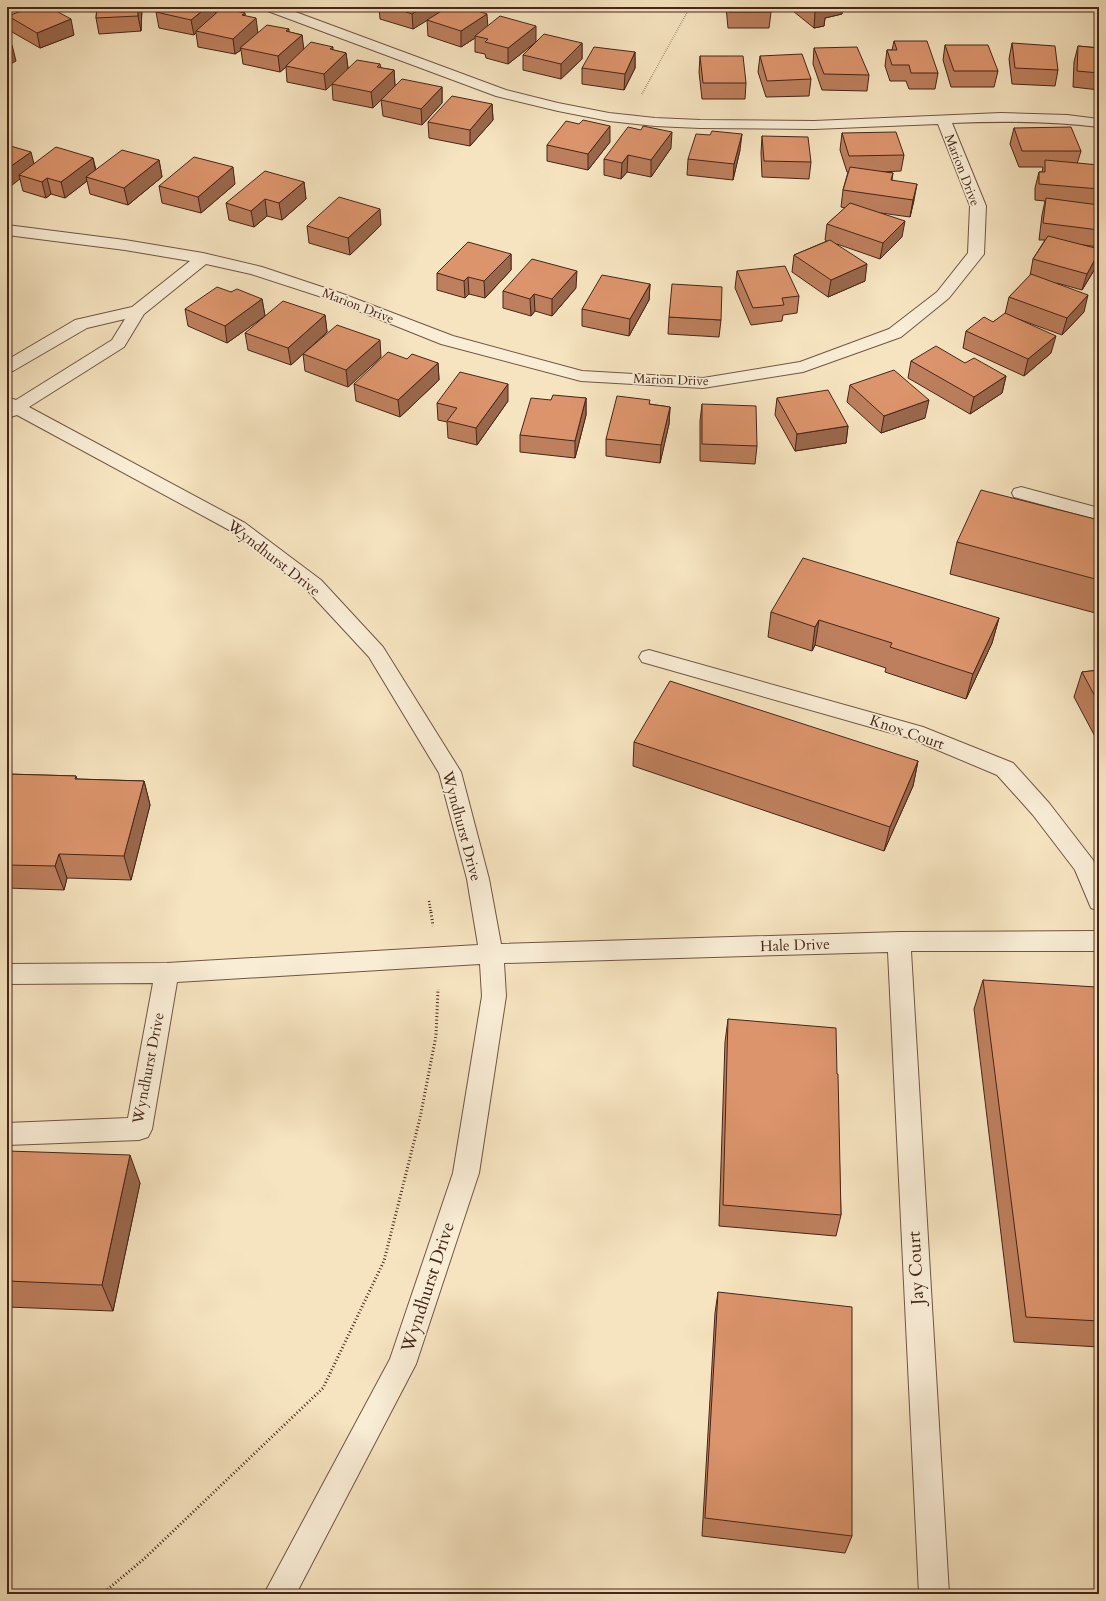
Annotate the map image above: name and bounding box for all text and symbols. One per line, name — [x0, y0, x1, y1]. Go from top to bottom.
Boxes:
street label: Marion Drive — [940, 131, 984, 209]
street label: Marion Drive — [319, 284, 397, 328]
street label: Marion Drive — [633, 370, 709, 390]
street label: Wyndhurst Drive — [223, 515, 325, 601]
street label: Knox Court — [867, 710, 947, 754]
street label: Wyndhurst Drive — [437, 768, 486, 883]
street label: Hale Drive — [760, 934, 830, 956]
street label: Wyndhurst Drive — [127, 1010, 169, 1126]
street label: Wyndhurst Drive — [395, 1219, 461, 1356]
street label: Jay Court — [902, 1230, 931, 1309]

